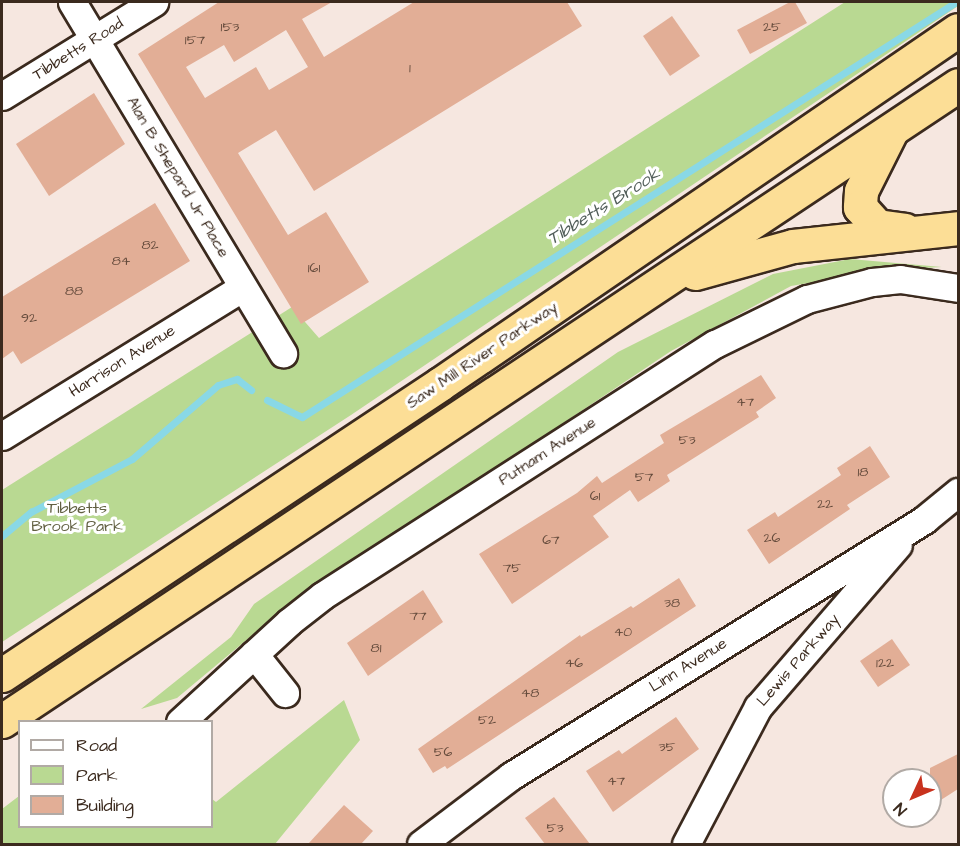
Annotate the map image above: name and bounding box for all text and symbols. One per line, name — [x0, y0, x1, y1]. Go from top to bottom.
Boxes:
street label: Tibbetts Road — [29, 14, 127, 84]
house number: 153 — [221, 19, 239, 35]
house number: 25 — [763, 19, 781, 35]
house number: 157 — [185, 32, 205, 48]
house number: 1 — [409, 60, 411, 76]
street label: Alan B Shepard Jr Place — [122, 93, 234, 261]
water label: Tibbetts Brook — [544, 164, 664, 250]
house number: 82 — [141, 237, 159, 253]
house number: 84 — [112, 253, 130, 269]
house number: 161 — [308, 260, 320, 276]
house number: 88 — [65, 283, 83, 299]
street label: Saw Mill River Parkway — [403, 297, 561, 413]
house number: 92 — [21, 310, 37, 326]
street label: Harrison Avenue — [65, 321, 179, 401]
house number: 47 — [736, 394, 754, 410]
street label: Putnam Avenue — [495, 413, 599, 489]
house number: 53 — [678, 432, 696, 448]
house number: 18 — [858, 464, 868, 480]
house number: 57 — [635, 469, 653, 485]
house number: 61 — [590, 488, 600, 504]
house number: 22 — [817, 496, 833, 512]
park label: Tibbetts Brook Park — [31, 498, 123, 536]
house number: 26 — [764, 530, 780, 546]
house number: 67 — [542, 532, 560, 548]
house number: 75 — [503, 560, 521, 576]
house number: 38 — [664, 595, 680, 611]
house number: 77 — [409, 608, 427, 624]
street label: Lewis Parkway — [753, 610, 843, 710]
house number: 40 — [614, 624, 632, 640]
street label: Linn Avenue — [646, 634, 730, 696]
house number: 81 — [371, 640, 381, 656]
house number: 46 — [565, 655, 583, 671]
house number: 122 — [876, 655, 894, 671]
house number: 48 — [521, 685, 539, 701]
house number: 52 — [478, 712, 496, 728]
legend — [18, 720, 213, 828]
text: Road — [76, 733, 117, 758]
house number: 35 — [658, 739, 676, 755]
house number: 56 — [434, 744, 452, 760]
text: Park — [76, 763, 118, 788]
north arrow — [882, 768, 942, 828]
house number: 47 — [607, 773, 625, 789]
text: Building — [76, 793, 134, 818]
text: N — [889, 798, 912, 820]
house number: 53 — [546, 820, 564, 836]

